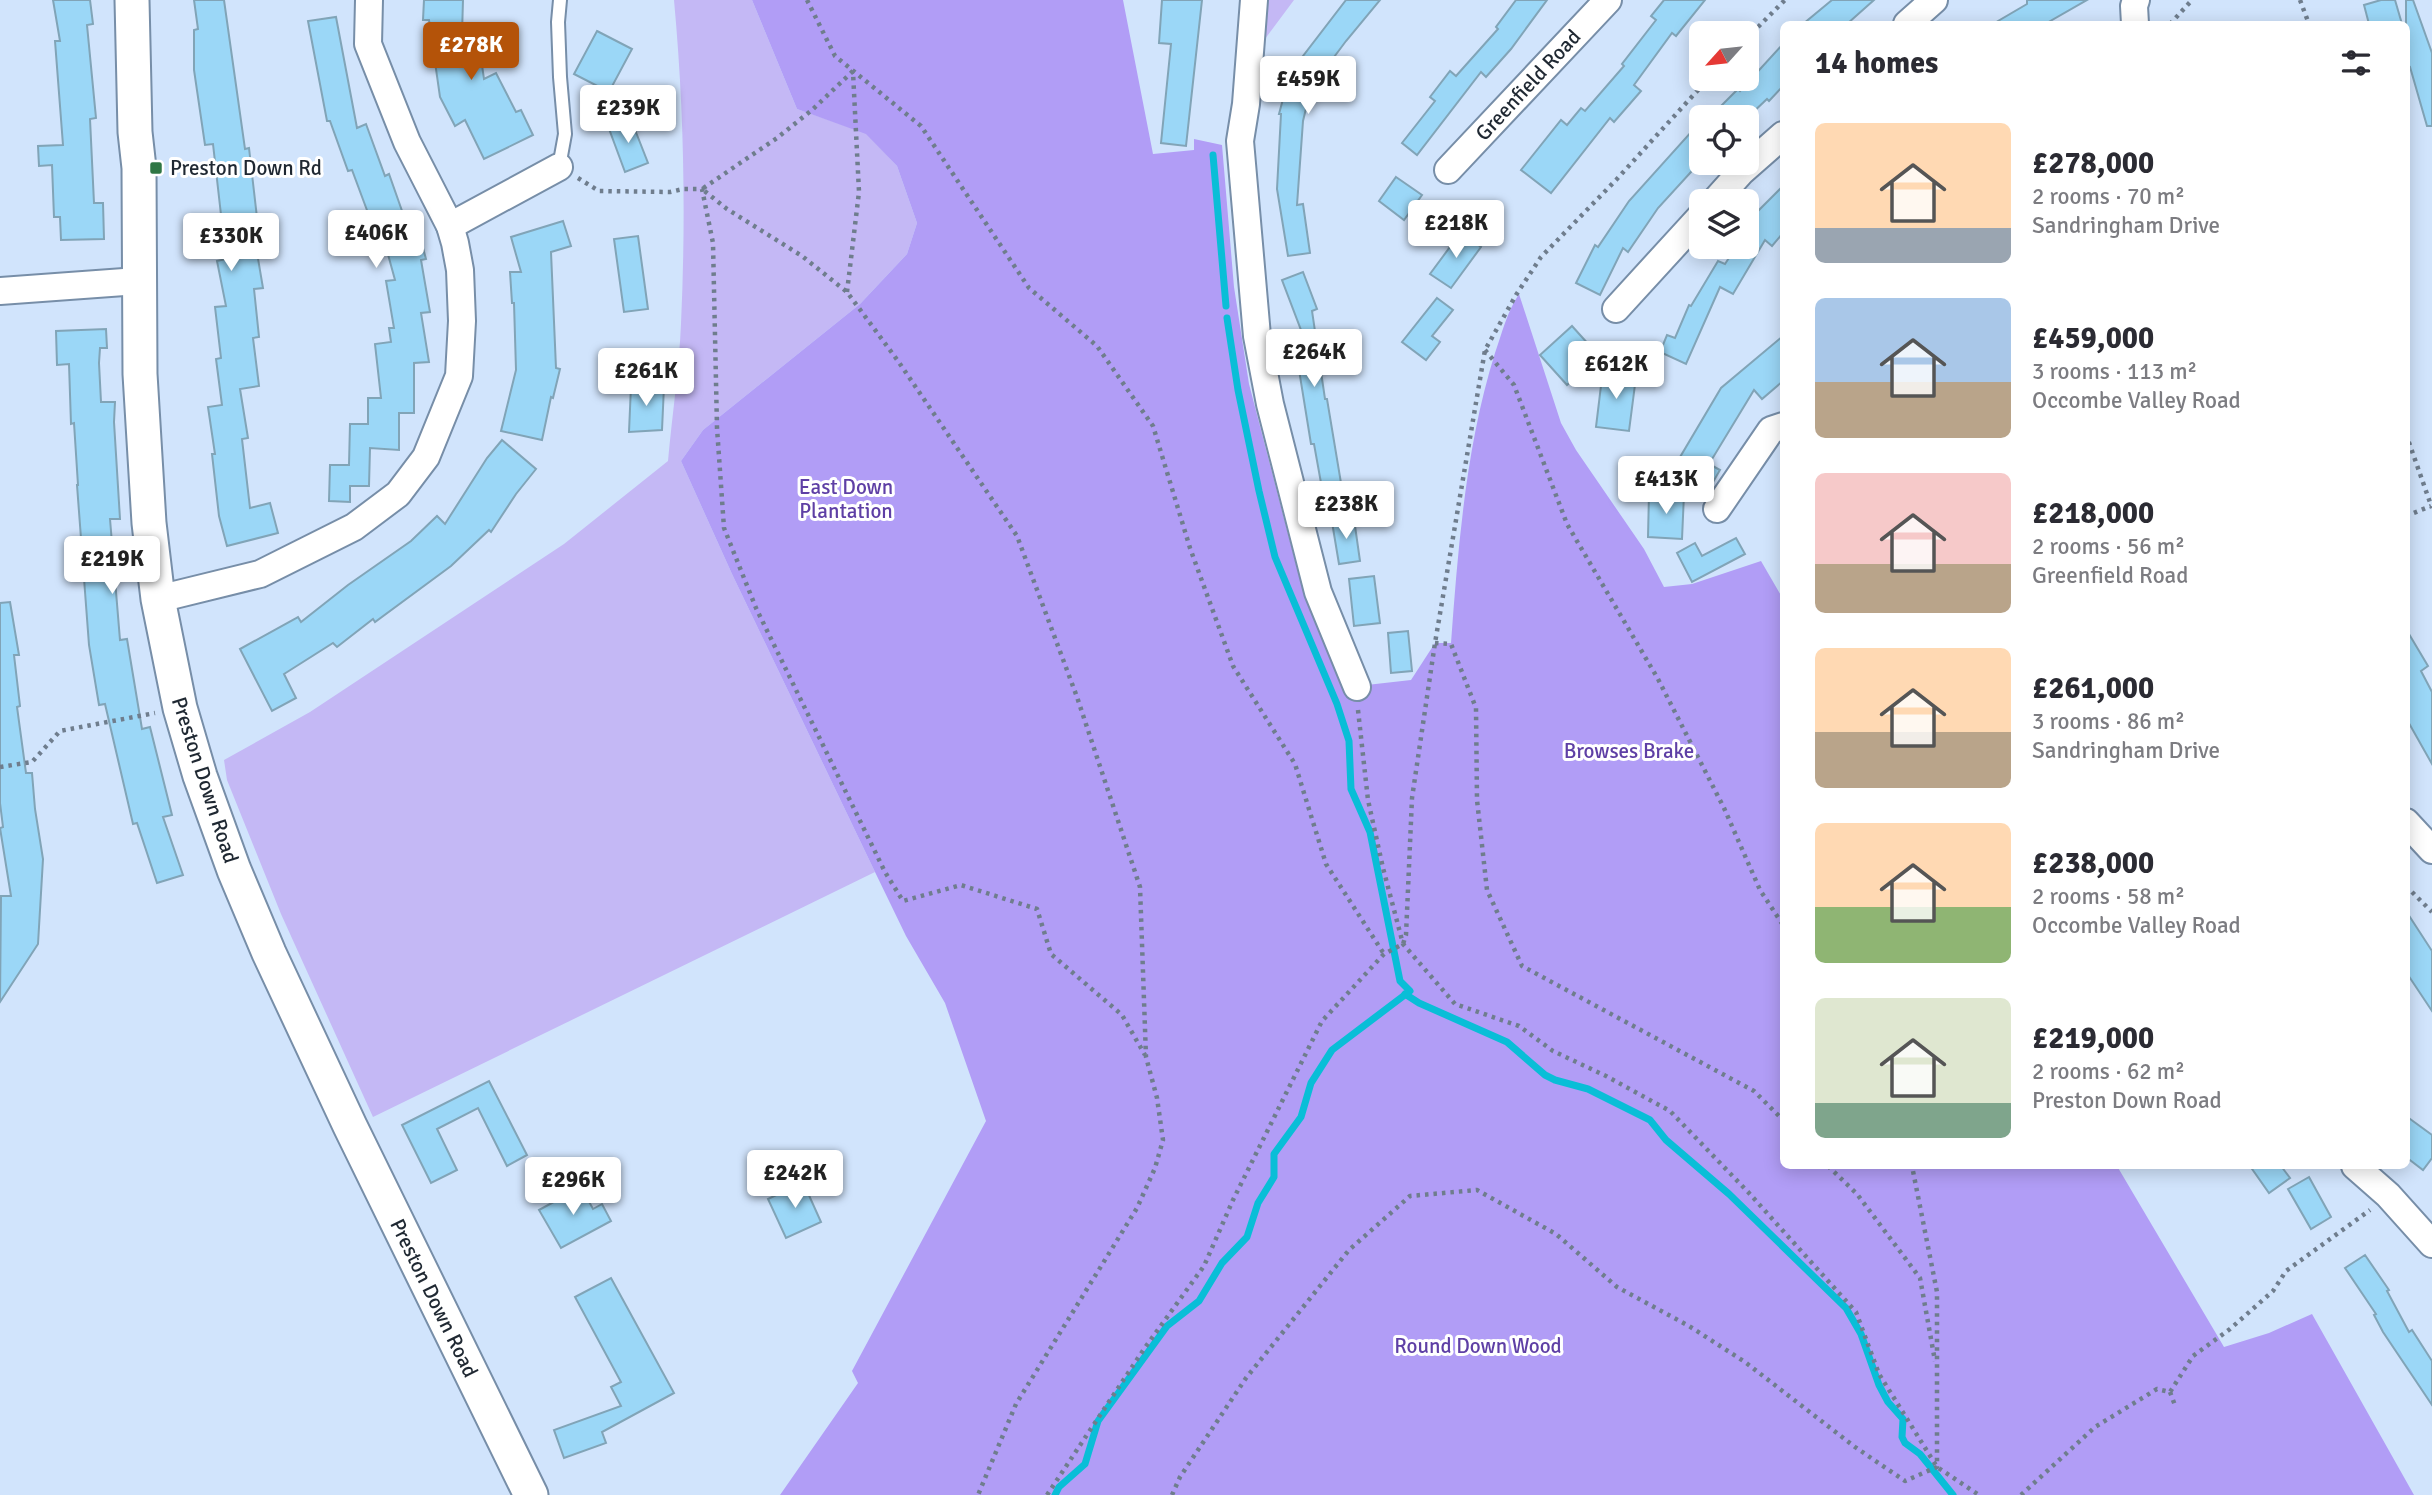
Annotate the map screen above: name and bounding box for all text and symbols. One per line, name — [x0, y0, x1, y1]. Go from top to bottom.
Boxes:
north arrow — [1689, 21, 1759, 91]
map controls — [1689, 21, 1759, 259]
pin: £278K — [422, 22, 520, 82]
street label: Greenfield Road — [1470, 24, 1586, 146]
text: £278K — [439, 30, 503, 59]
icon: filters — [2337, 44, 2375, 82]
text: 14 homes — [1815, 45, 1938, 82]
pin: £459K — [1259, 57, 1357, 116]
text: £459K — [1276, 64, 1340, 93]
pin: £239K — [579, 86, 677, 145]
text: £239K — [596, 93, 660, 122]
button: locate — [1689, 105, 1759, 175]
text: £278,000 — [2032, 145, 2154, 182]
icon: home — [1871, 151, 1955, 235]
place label: Preston Down Rd — [170, 155, 322, 181]
marker: Preston Down Rd — [148, 160, 164, 176]
text: 2 rooms · 70 m² — [2032, 182, 2185, 211]
button: layers — [1689, 189, 1759, 259]
pin: £218K — [1407, 201, 1505, 260]
text: £218K — [1424, 208, 1488, 237]
pin: £406K — [327, 210, 425, 270]
text: Sandringham Drive — [2032, 211, 2220, 240]
pin: £330K — [182, 214, 280, 273]
text: £406K — [344, 218, 408, 247]
text: £330K — [199, 221, 263, 250]
text: £459,000 — [2032, 320, 2154, 357]
icon: home — [1871, 326, 1955, 410]
pin: £264K — [1265, 330, 1363, 389]
text: £264K — [1282, 337, 1346, 366]
pin: £612K — [1567, 342, 1665, 401]
pin: £261K — [597, 348, 695, 408]
text: £612K — [1584, 349, 1648, 378]
text: £261K — [614, 356, 678, 385]
text: 3 rooms · 113 m² — [2032, 357, 2197, 386]
text: Occombe Valley Road — [2032, 386, 2241, 415]
pin: £413K — [1617, 456, 1715, 516]
text: £413K — [1634, 464, 1698, 493]
park label: East Down Plantation — [799, 474, 893, 524]
pin: £238K — [1297, 482, 1395, 541]
text: £238K — [1314, 489, 1378, 518]
text: £218,000 — [2032, 495, 2154, 532]
icon: home — [1871, 501, 1955, 585]
text: 2 rooms · 56 m² — [2032, 532, 2185, 561]
pin: £219K — [63, 536, 161, 596]
text: £219K — [80, 544, 144, 573]
text: Greenfield Road — [2032, 561, 2188, 590]
text: £261,000 — [2032, 670, 2154, 707]
icon: home — [1871, 676, 1955, 760]
street label: Preston Down Road — [166, 694, 244, 866]
text: 3 rooms · 86 m² — [2032, 707, 2185, 736]
text: Sandringham Drive — [2032, 736, 2220, 765]
park label: Browses Brake — [1564, 738, 1694, 764]
text: £238,000 — [2032, 845, 2154, 882]
icon: home — [1871, 851, 1955, 935]
text: 2 rooms · 58 m² — [2032, 882, 2185, 911]
text: Occombe Valley Road — [2032, 911, 2241, 940]
text: £219,000 — [2032, 1020, 2154, 1057]
icon: home — [1871, 1026, 1955, 1110]
text: 2 rooms · 62 m² — [2032, 1057, 2185, 1086]
text: Preston Down Road — [2032, 1086, 2222, 1115]
pin: £242K — [746, 1150, 844, 1210]
pin: £296K — [524, 1158, 622, 1217]
text: £242K — [763, 1158, 827, 1187]
text: £296K — [541, 1165, 605, 1194]
street label: Preston Down Road — [384, 1214, 484, 1382]
park label: Round Down Wood — [1394, 1333, 1562, 1359]

